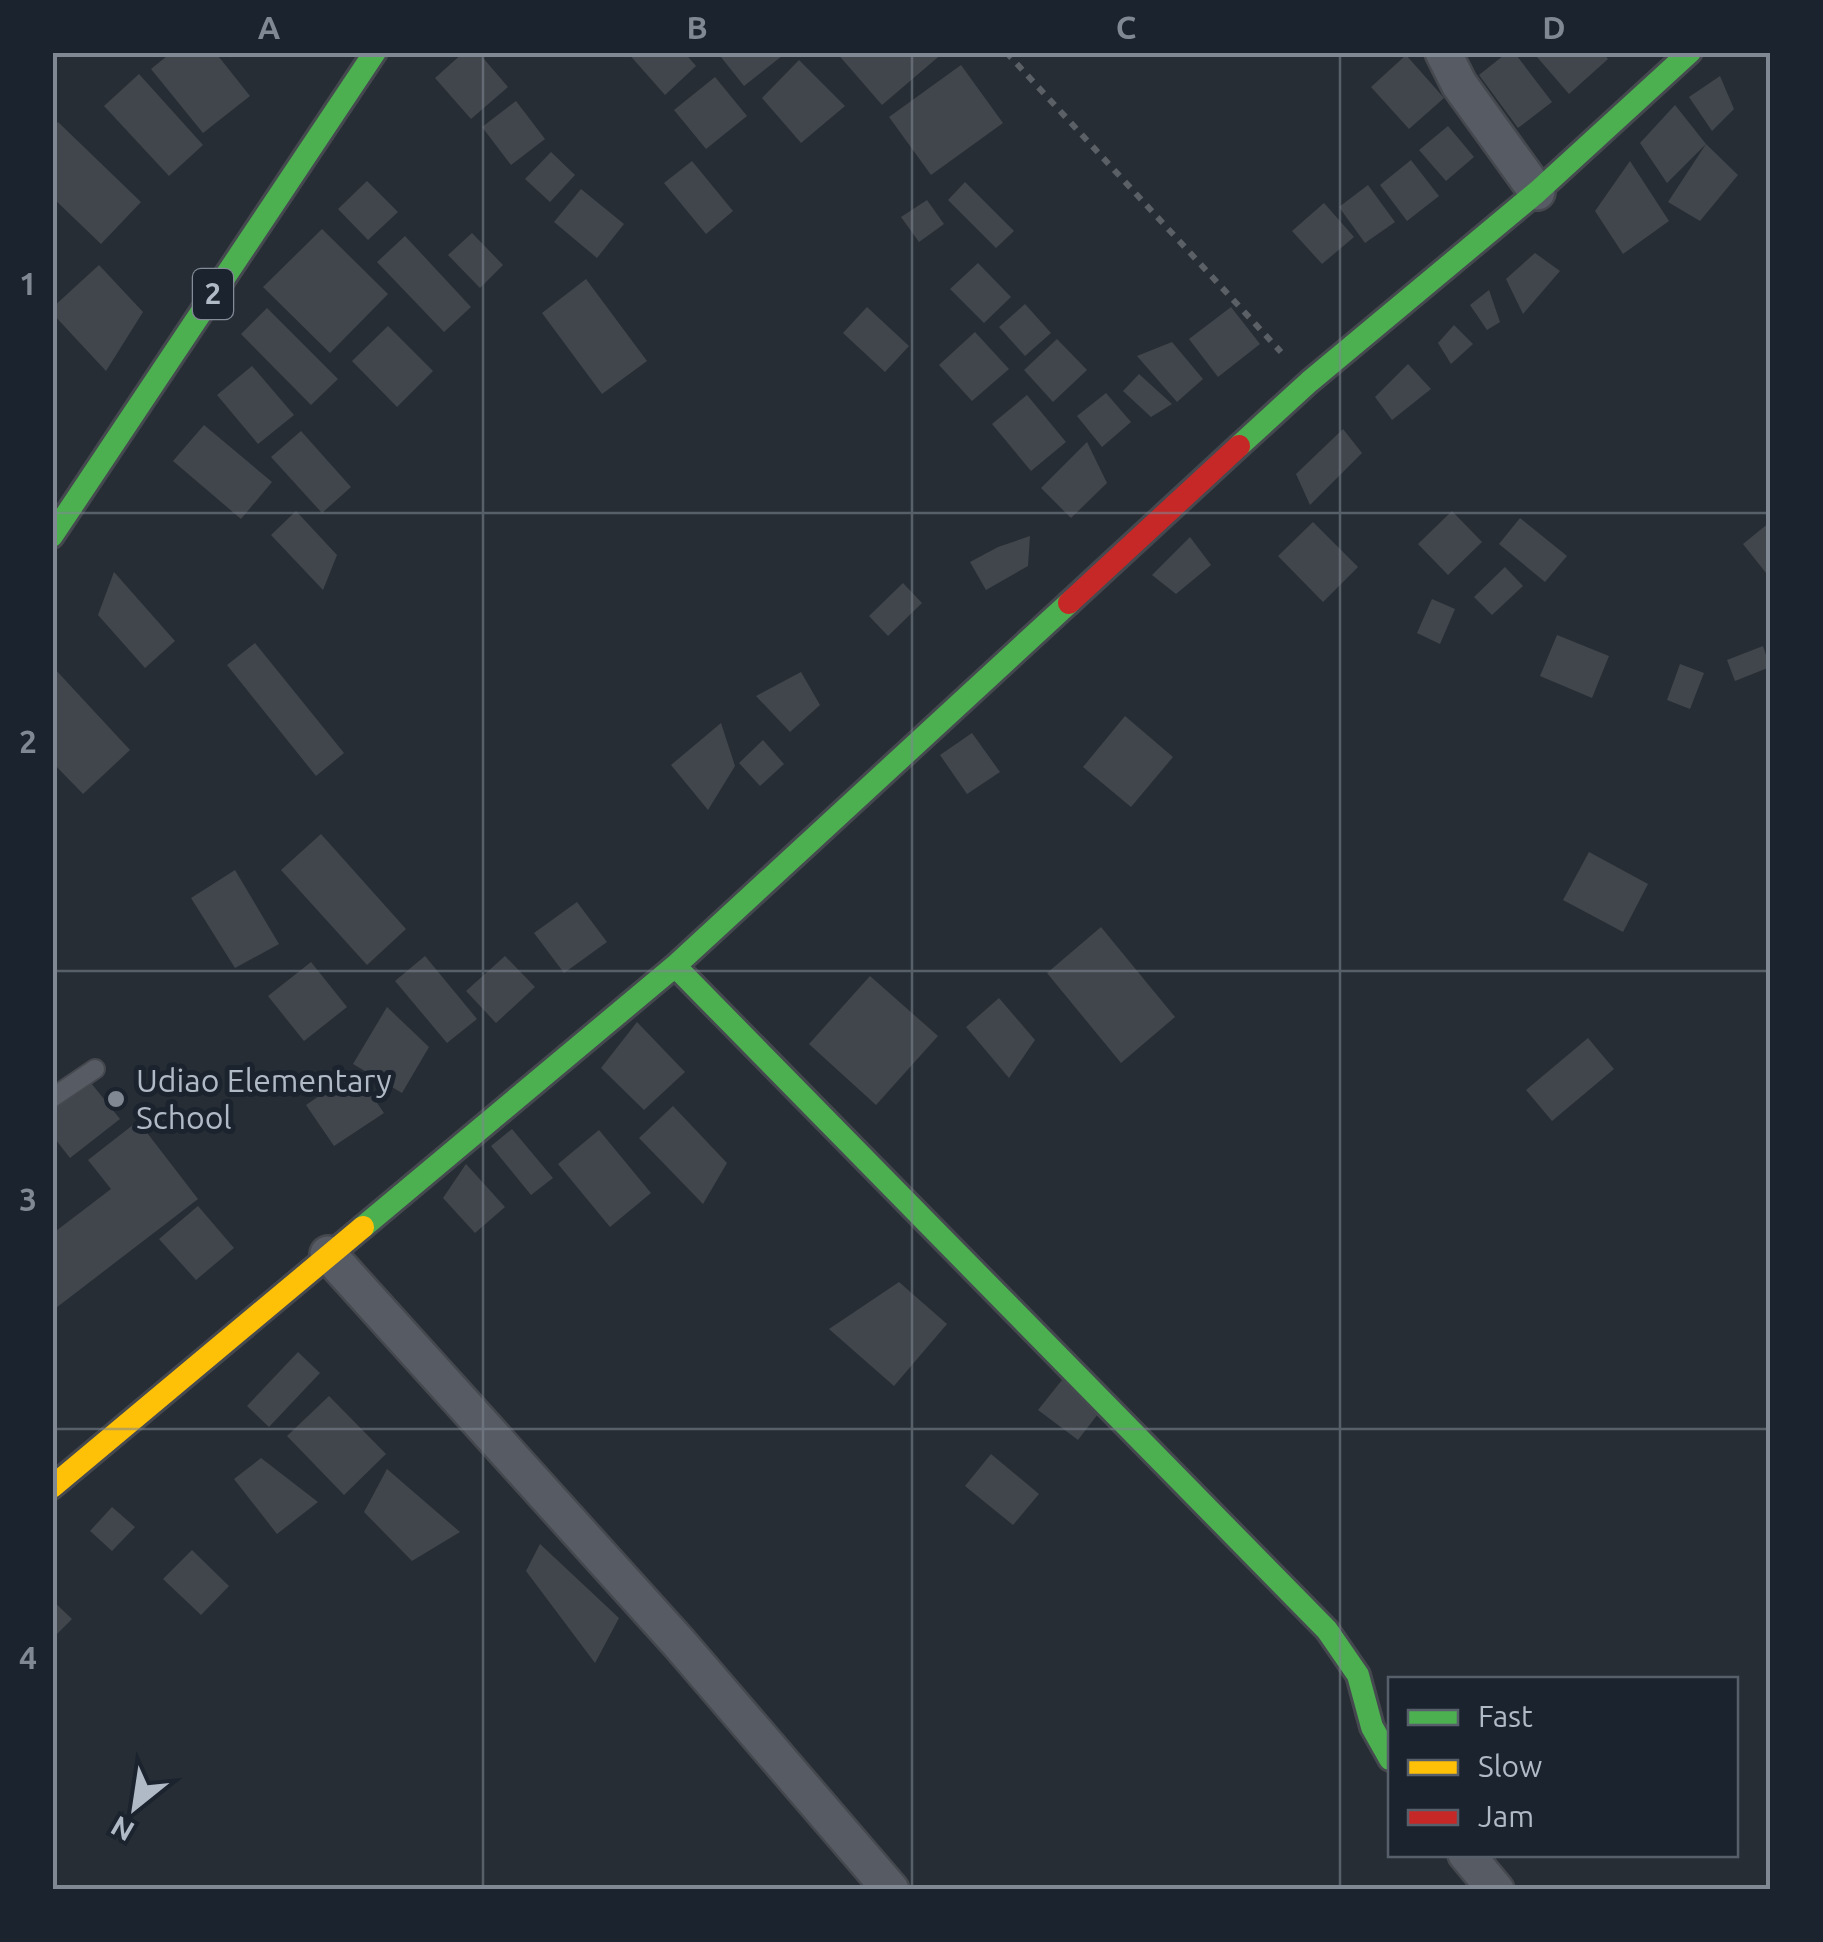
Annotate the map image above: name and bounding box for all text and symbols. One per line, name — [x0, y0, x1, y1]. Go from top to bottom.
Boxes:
text: A — [258, 9, 281, 45]
text: B — [686, 9, 708, 45]
text: C — [1116, 9, 1136, 45]
text: D — [1542, 9, 1566, 45]
text: 1 — [19, 265, 37, 301]
road number: 2 — [193, 269, 233, 319]
text: 2 — [19, 723, 37, 759]
place label: Udiao Elementary School — [136, 1062, 392, 1135]
marker: Udiao Elementary School — [105, 1088, 127, 1110]
text: 3 — [19, 1181, 37, 1217]
text: 4 — [19, 1639, 37, 1675]
legend — [1388, 1677, 1738, 1857]
text: Fast — [1478, 1699, 1533, 1733]
text: Slow — [1478, 1749, 1542, 1783]
north arrow — [85, 1757, 185, 1857]
text: Jam — [1478, 1799, 1534, 1833]
text: N — [105, 1810, 139, 1848]

